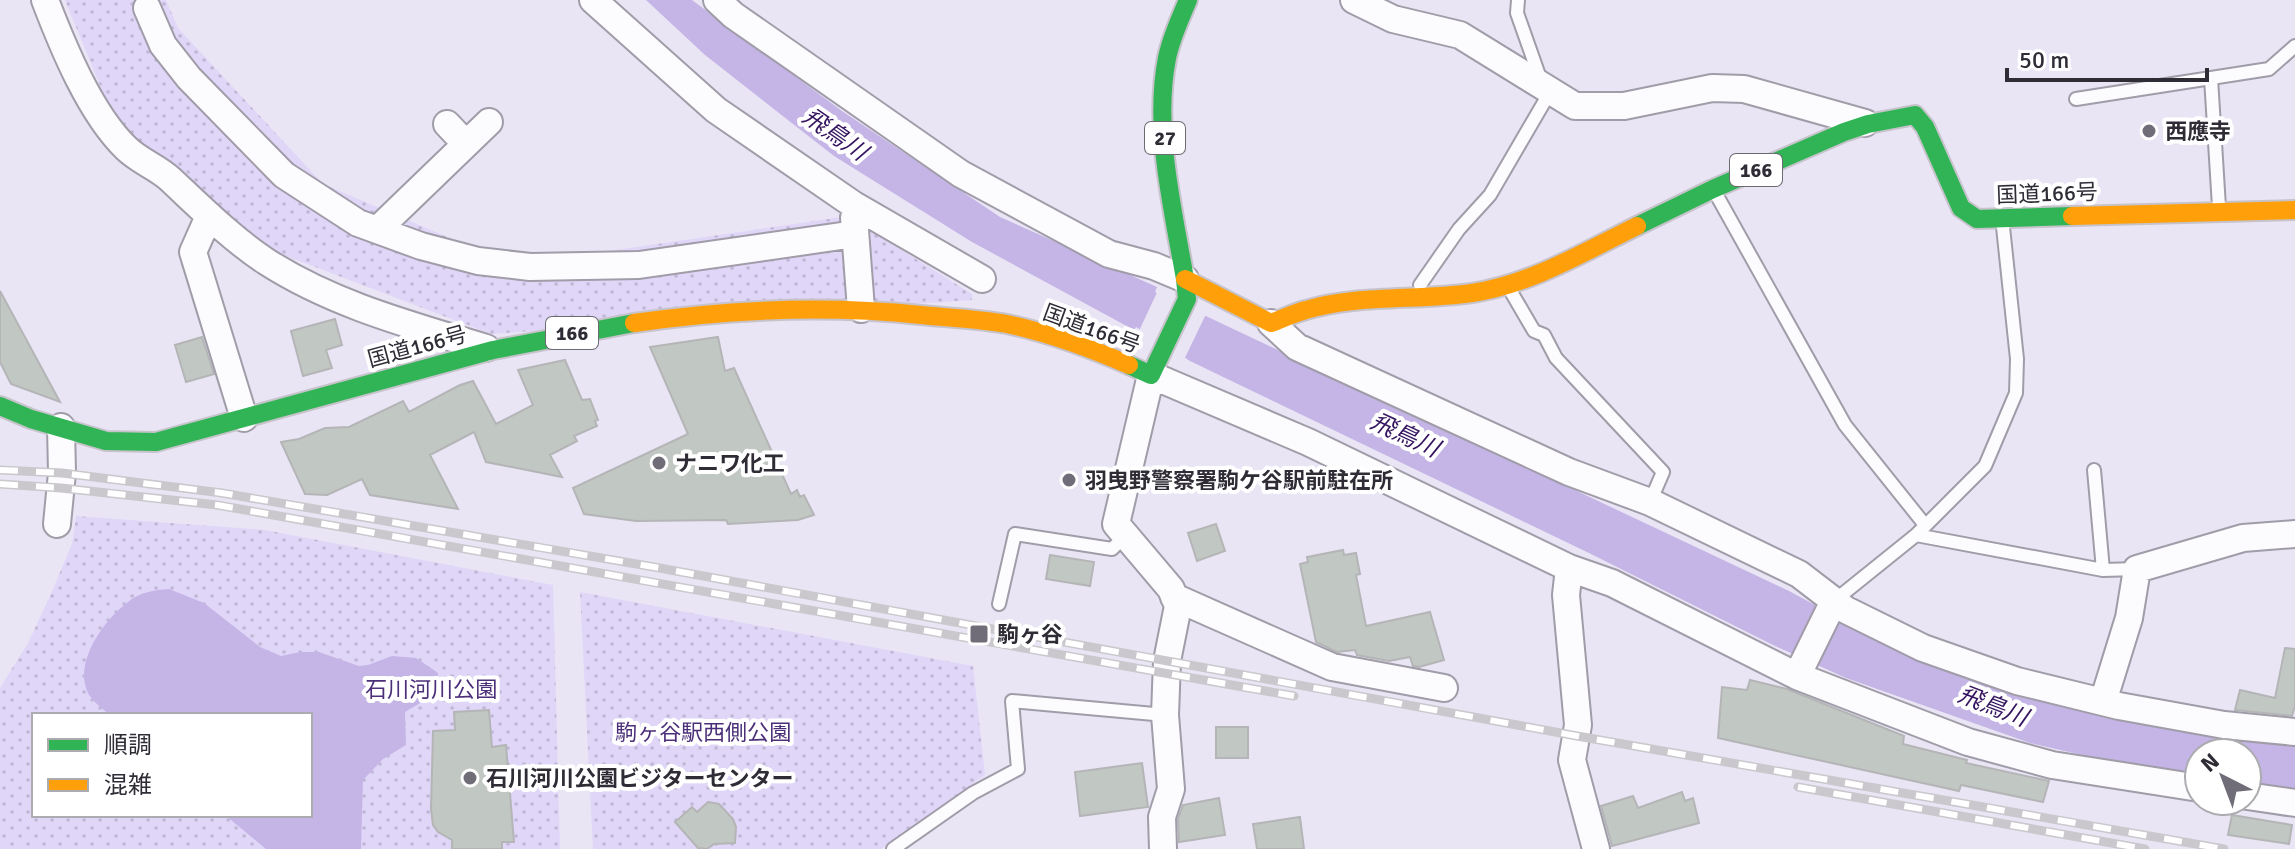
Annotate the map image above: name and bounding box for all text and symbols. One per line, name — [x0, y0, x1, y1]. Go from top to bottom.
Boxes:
scale bar — [2007, 32, 2207, 82]
text: 50 m — [2019, 45, 2069, 75]
water label: 飛鳥川 — [797, 101, 876, 169]
place label: 西應寺 — [2165, 118, 2231, 145]
road number: 27 — [1145, 122, 1185, 154]
marker: 西應寺 — [2140, 122, 2158, 140]
road number: 166 — [1730, 154, 1782, 186]
street label: 国道166号 — [1996, 178, 2098, 209]
street label: 国道166号 — [1039, 298, 1144, 359]
road number: 166 — [546, 317, 598, 349]
street label: 国道166号 — [365, 320, 470, 373]
water label: 飛鳥川 — [1366, 406, 1447, 465]
place label: ナニワ化工 — [675, 450, 785, 477]
marker: ナニワ化工 — [650, 454, 668, 472]
place label: 羽曳野警察署駒ケ谷駅前駐在所 — [1085, 467, 1393, 494]
marker: 羽曳野警察署駒ケ谷駅前駐在所 — [1060, 471, 1078, 489]
place label: 駒ヶ谷 — [997, 621, 1063, 648]
marker: 駒ヶ谷 — [968, 623, 990, 645]
park label: 石川河川公園 — [365, 676, 497, 703]
water label: 飛鳥川 — [1954, 679, 2035, 734]
legend — [32, 713, 312, 817]
park label: 駒ヶ谷駅西側公園 — [615, 719, 791, 746]
text: 順調 — [104, 730, 152, 760]
north arrow — [2183, 737, 2263, 817]
text: N — [2195, 747, 2225, 778]
place label: 石川河川公園ビジターセンター — [486, 765, 794, 792]
marker: 石川河川公園ビジターセンター — [461, 769, 479, 787]
text: 混雑 — [104, 770, 152, 800]

